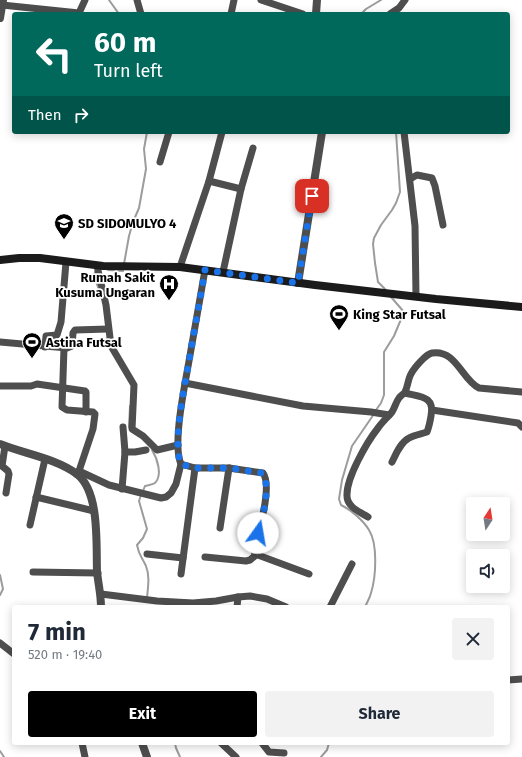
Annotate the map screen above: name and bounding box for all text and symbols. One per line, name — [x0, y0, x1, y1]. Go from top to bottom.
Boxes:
text: 60 m — [94, 26, 156, 59]
icon: left — [28, 28, 80, 80]
text: Turn left — [94, 60, 163, 82]
icon: right — [70, 104, 92, 126]
text: Then — [28, 106, 62, 124]
pin — [295, 179, 329, 213]
icon: arrive — [301, 185, 323, 207]
school or university icon: SD SIDOMULYO 4 — [53, 212, 75, 240]
place label: SD SIDOMULYO 4 — [78, 216, 177, 231]
place label: Rumah Sakit Kusuma Ungaran — [55, 270, 156, 300]
hospital icon: Rumah Sakit Kusuma Ungaran — [158, 273, 180, 301]
sports icon: King Star Futsal — [328, 303, 350, 331]
place label: King Star Futsal — [353, 307, 446, 322]
sports icon: Astina Futsal — [21, 331, 43, 359]
place label: Astina Futsal — [45, 335, 122, 350]
north arrow — [466, 497, 510, 541]
map controls — [466, 497, 510, 593]
position arrow — [237, 512, 279, 554]
button: sound — [466, 549, 510, 593]
text: 7 min — [28, 618, 86, 646]
button: close — [452, 618, 494, 660]
text: 520 m · 19:40 — [28, 647, 102, 662]
button: Exit — [28, 691, 257, 737]
button: Share — [265, 691, 494, 737]

